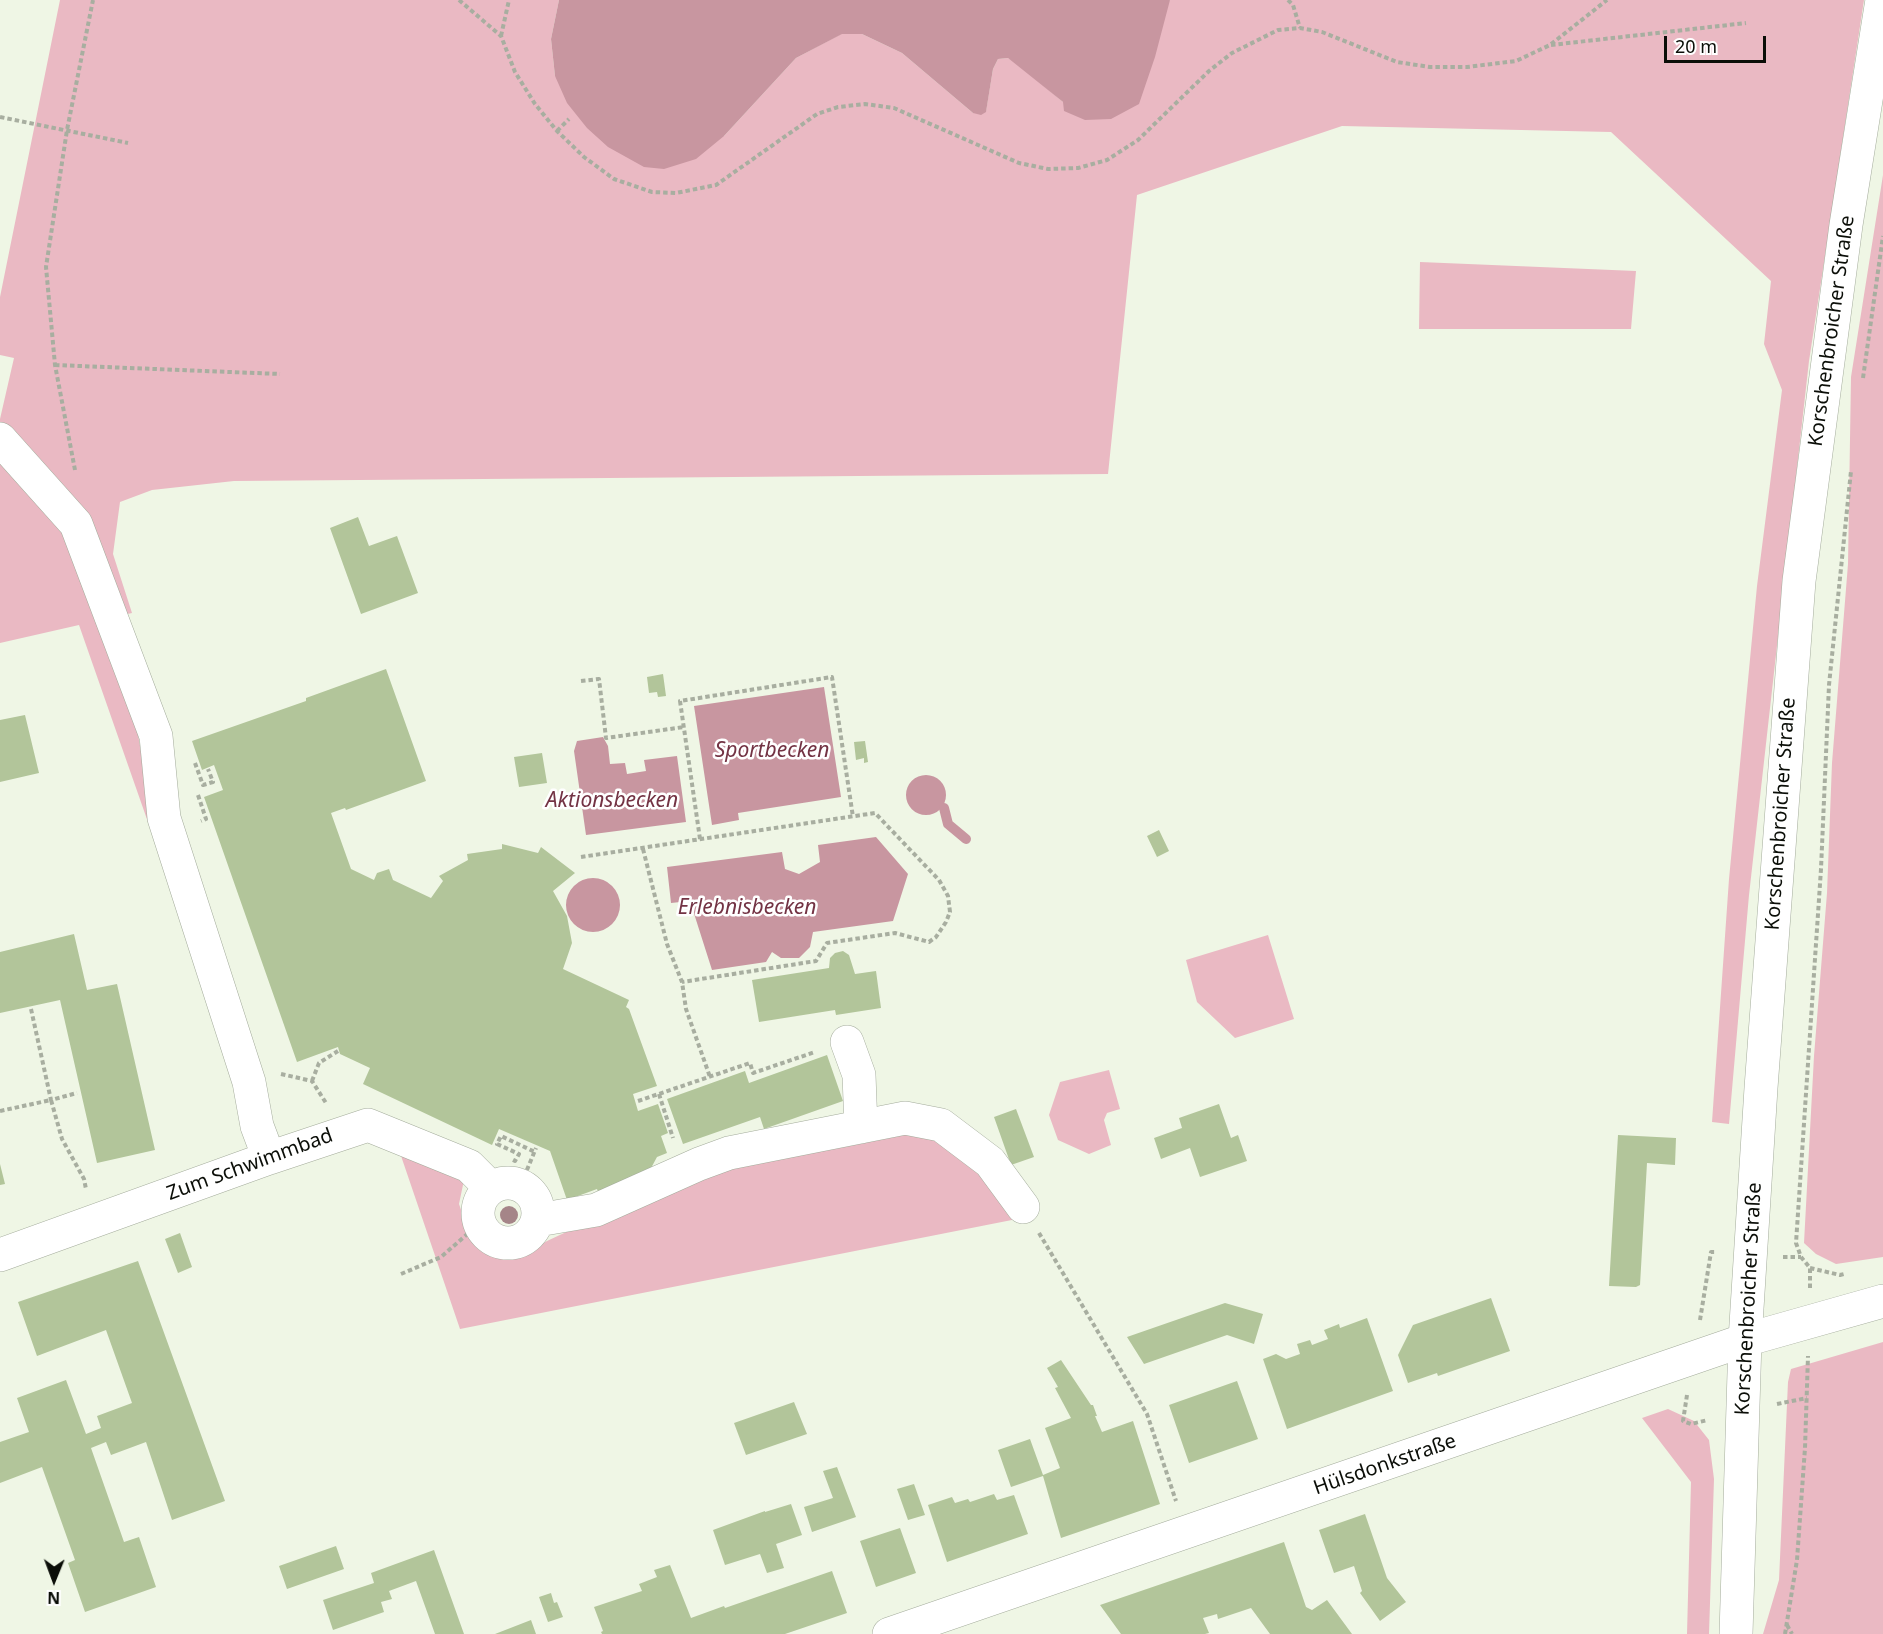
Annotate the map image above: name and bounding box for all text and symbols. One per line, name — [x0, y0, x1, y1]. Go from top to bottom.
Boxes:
scale bar — [1667, 24, 1769, 62]
text: 20 m — [1675, 34, 1717, 58]
street label: Korschenbroicher Straße — [1804, 214, 1860, 448]
street label: Korschenbroicher Straße — [1761, 697, 1801, 931]
water label: Sportbecken — [715, 738, 829, 764]
water label: Aktionsbecken — [546, 788, 678, 814]
water label: Erlebnisbecken — [678, 895, 816, 921]
street label: Zum Schwimmbad — [164, 1124, 336, 1206]
street label: Korschenbroicher Straße — [1731, 1182, 1767, 1416]
street label: Hülsdonkstraße — [1311, 1429, 1459, 1501]
north arrow — [24, 1550, 84, 1610]
text: N — [47, 1587, 60, 1609]

